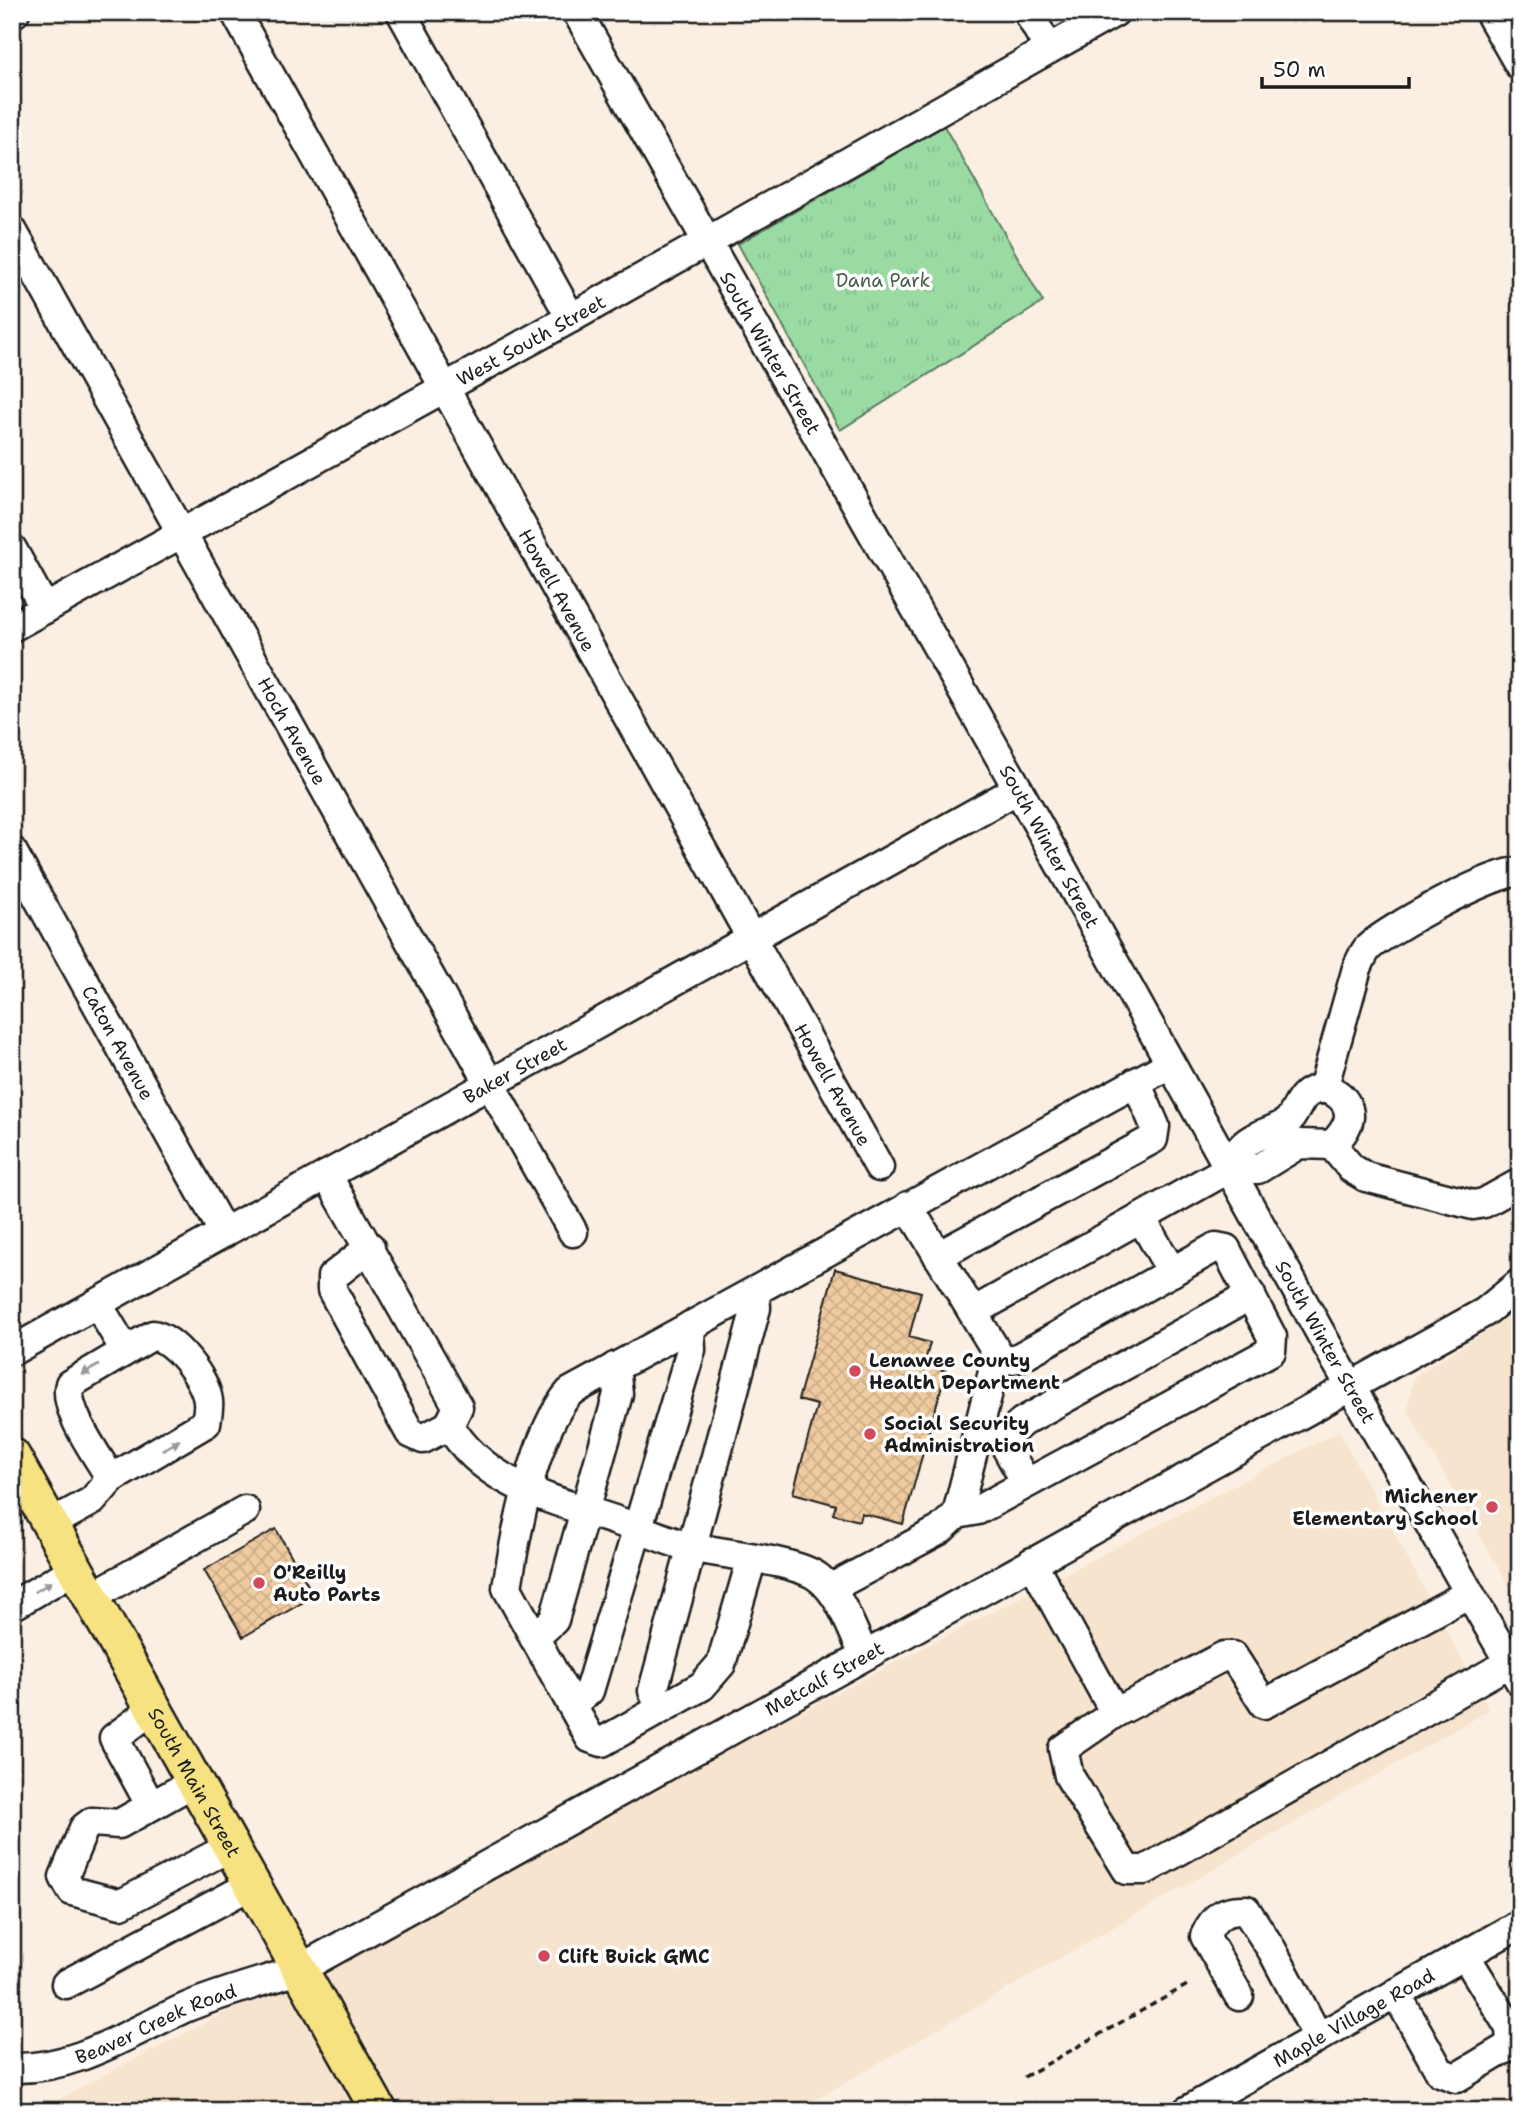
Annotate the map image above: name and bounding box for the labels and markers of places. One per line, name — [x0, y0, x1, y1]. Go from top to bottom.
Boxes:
place label: Lenawee County Health Department — [869, 1348, 1060, 1395]
marker: Lenawee County Health Department — [847, 1363, 863, 1379]
place label: Social Security Administration — [884, 1411, 1034, 1458]
marker: Social Security Administration — [862, 1426, 878, 1442]
place label: Michener Elementary School — [1292, 1484, 1478, 1531]
marker: Michener Elementary School — [1484, 1499, 1500, 1515]
place label: O'Reilly Auto Parts — [273, 1560, 381, 1607]
marker: O'Reilly Auto Parts — [251, 1575, 267, 1591]
place label: Clift Buick GMC — [558, 1944, 710, 1969]
marker: Clift Buick GMC — [536, 1948, 552, 1964]

